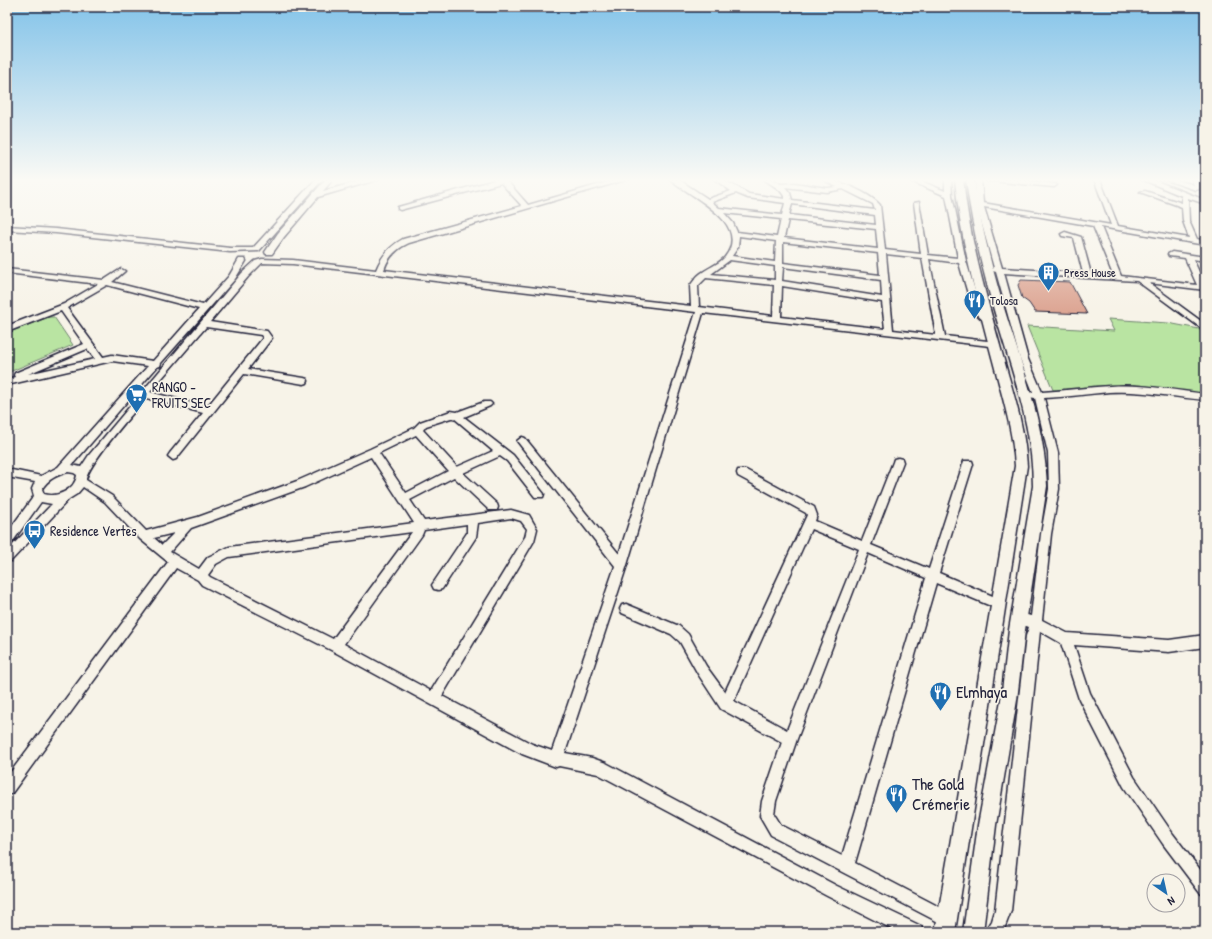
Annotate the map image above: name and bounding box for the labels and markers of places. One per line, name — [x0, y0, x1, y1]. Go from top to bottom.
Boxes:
building icon: Press House — [1035, 260, 1061, 293]
place label: Press House — [1064, 264, 1116, 281]
restaurant icon: Tolosa — [961, 288, 987, 321]
place label: Tolosa — [990, 292, 1018, 309]
place label: RANGO - FRUITS SEC — [151, 377, 211, 412]
supermarket icon: RANGO - FRUITS SEC — [123, 382, 149, 415]
bus stop icon: Residence Vertes — [21, 518, 47, 551]
place label: Residence Vertes — [50, 521, 137, 540]
restaurant icon: Elmhaya — [928, 679, 954, 712]
place label: Elmhaya — [956, 680, 1008, 703]
place label: The Gold Crémerie — [912, 772, 970, 815]
restaurant icon: The Gold Crémerie — [884, 781, 910, 814]

